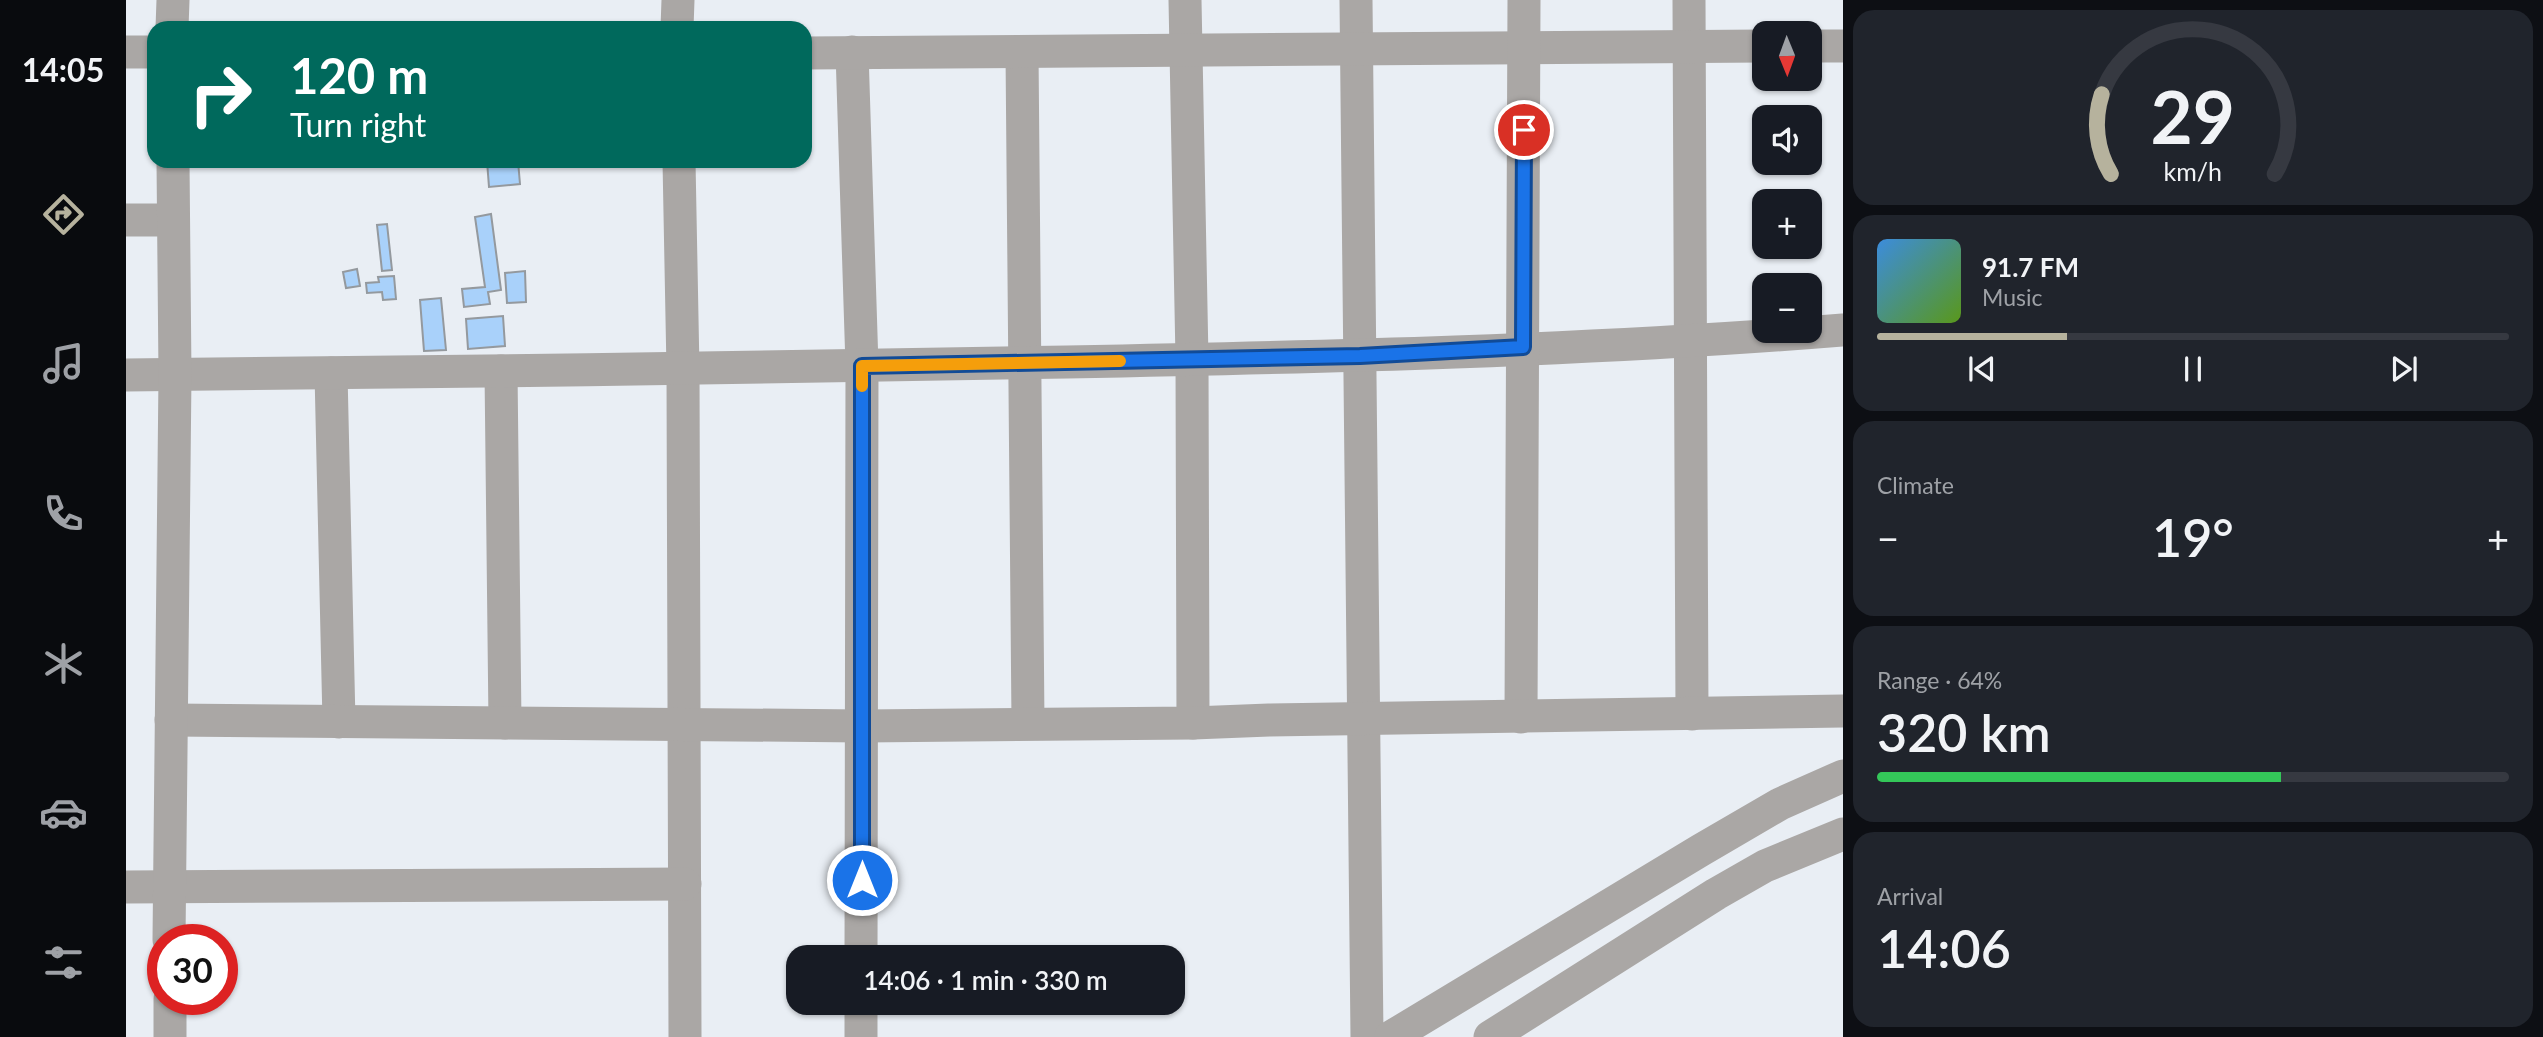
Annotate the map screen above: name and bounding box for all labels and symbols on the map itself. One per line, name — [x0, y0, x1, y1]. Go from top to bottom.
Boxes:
north arrow — [1752, 21, 1822, 91]
pin — [1494, 100, 1554, 160]
position arrow — [825, 843, 899, 917]
speed limit sign: 30 — [147, 924, 238, 1015]

